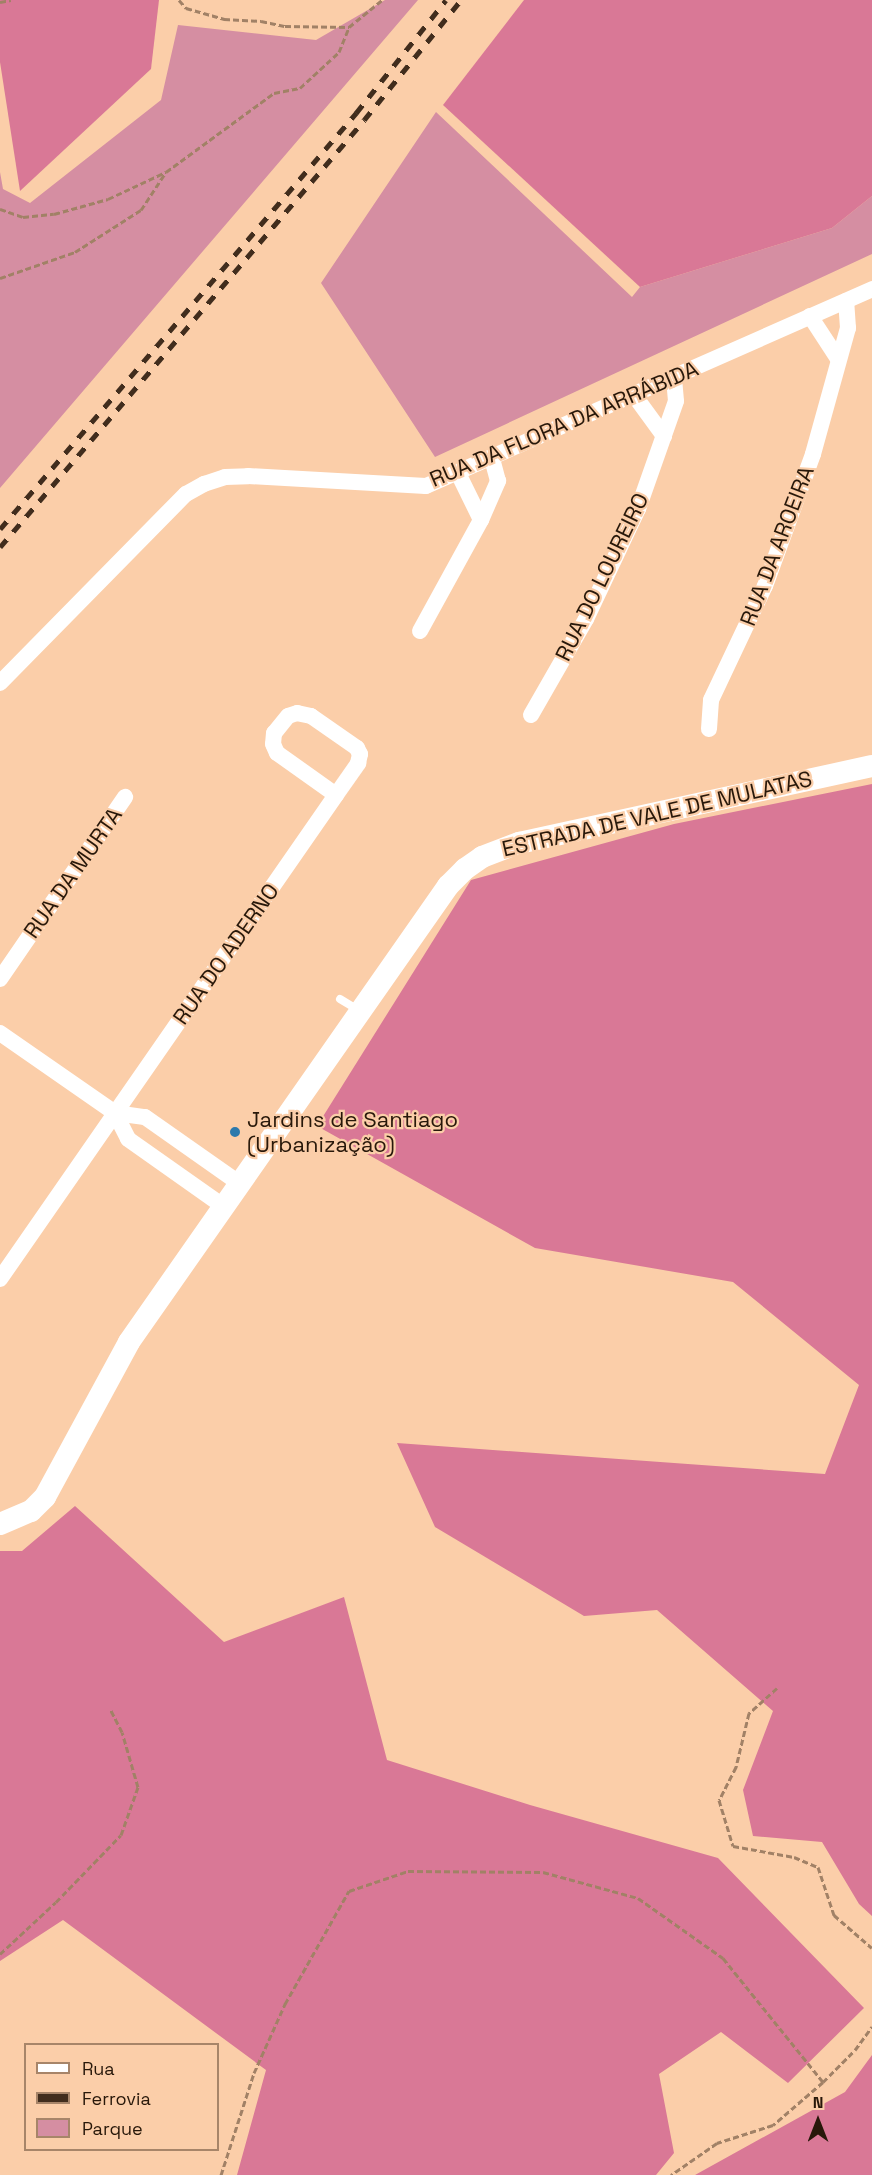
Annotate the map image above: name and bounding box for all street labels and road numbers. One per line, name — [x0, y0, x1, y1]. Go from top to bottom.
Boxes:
street label: RUA DA FLORA DA ARRÁBIDA — [425, 355, 703, 493]
street label: RUA DA AROEIRA — [734, 462, 820, 630]
street label: RUA DO LOUREIRO — [550, 489, 654, 665]
street label: ESTRADA DE VALE DE MULATAS — [499, 765, 815, 863]
street label: RUA DA MURTA — [18, 802, 128, 944]
street label: RUA DO ADERNO — [167, 878, 285, 1030]

